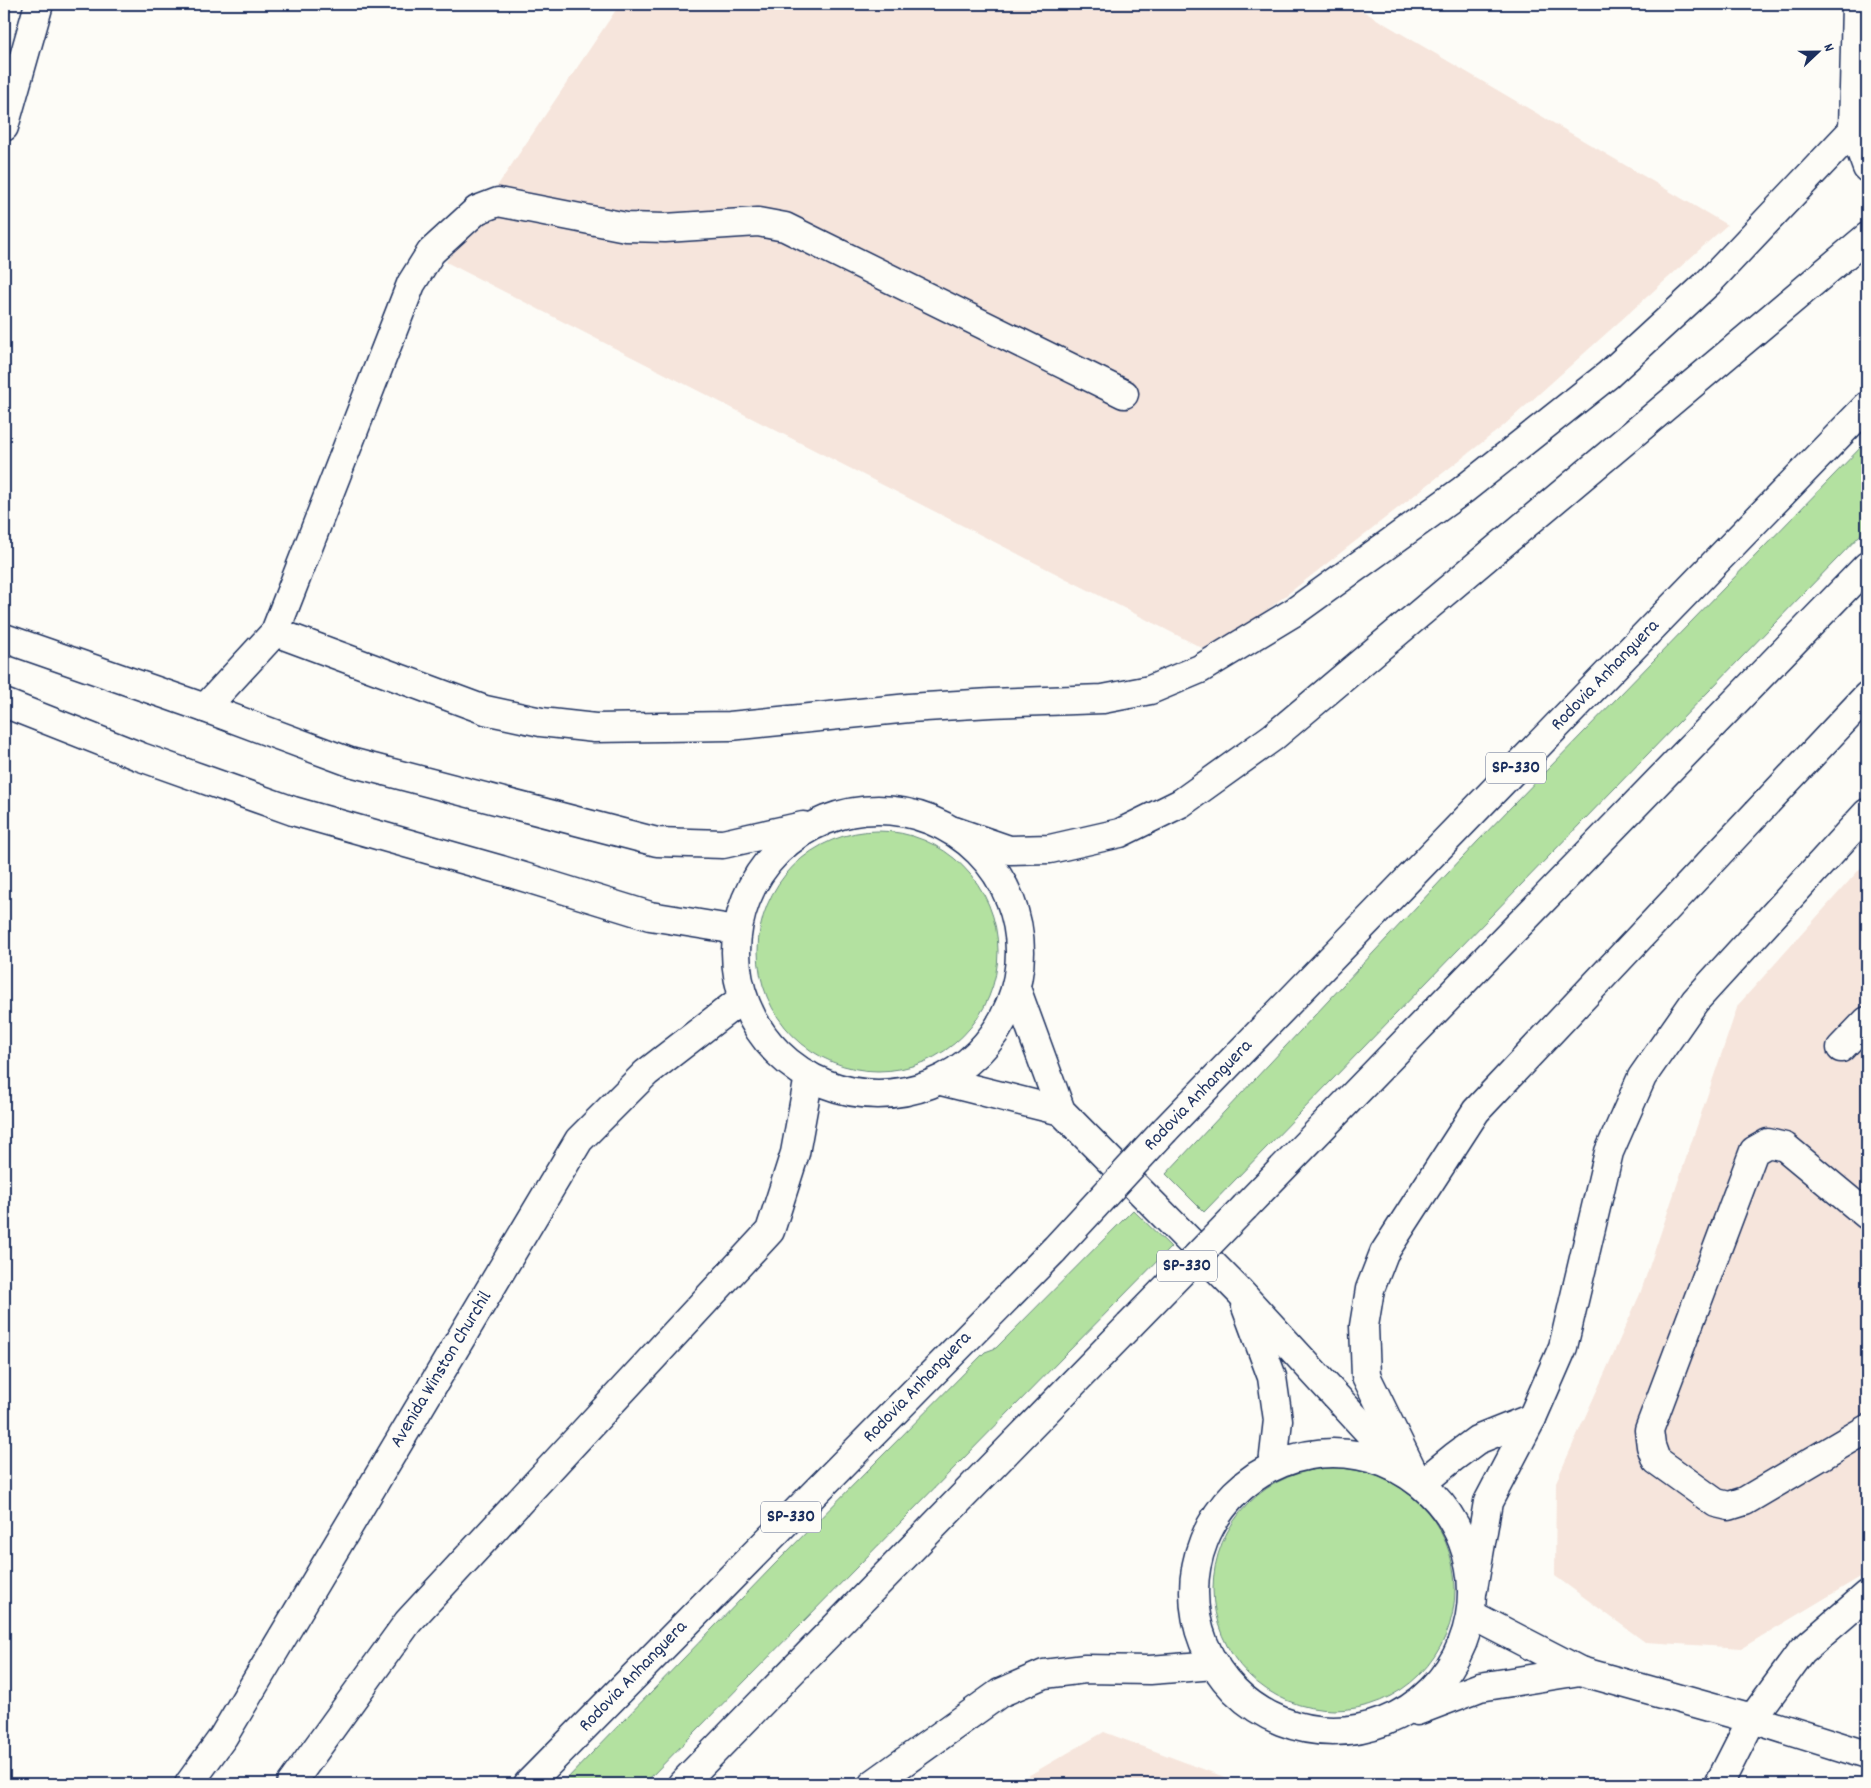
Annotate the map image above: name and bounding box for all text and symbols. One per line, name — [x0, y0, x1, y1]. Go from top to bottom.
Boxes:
north arrow — [1794, 28, 1844, 78]
text: N — [1818, 41, 1839, 55]
street label: Rodovia Anhanguera — [1546, 613, 1667, 738]
road number: SP-330 — [1486, 752, 1546, 784]
street label: Rodovia Anhanguera — [1139, 1033, 1260, 1158]
road number: SP-330 — [1157, 1250, 1217, 1282]
street label: Avenida Winston Churchil — [384, 1286, 500, 1453]
street label: Rodovia Anhanguera — [858, 1325, 979, 1450]
road number: SP-330 — [761, 1501, 821, 1532]
street label: Rodovia Anhanguera — [574, 1614, 695, 1739]

